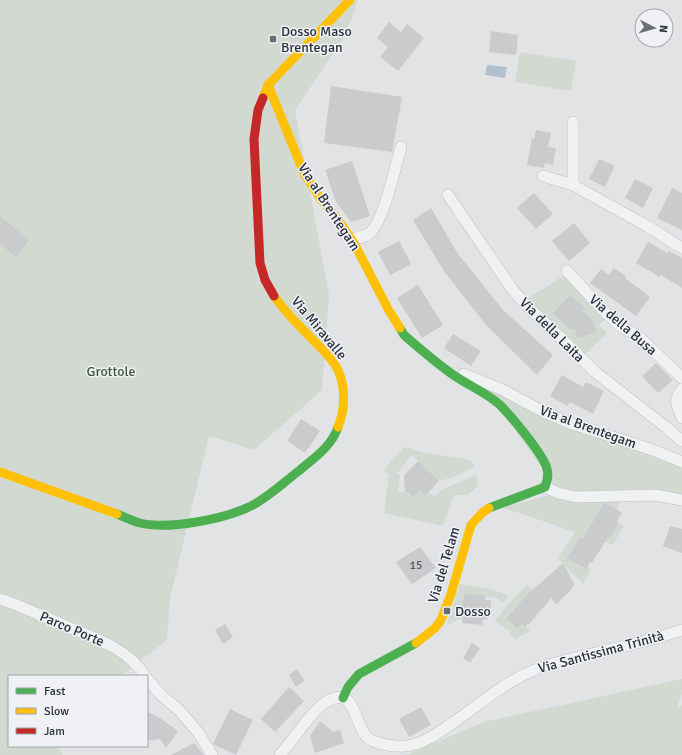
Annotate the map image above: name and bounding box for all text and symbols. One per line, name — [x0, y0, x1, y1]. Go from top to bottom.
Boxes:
north arrow — [634, 8, 674, 48]
place label: Dosso Maso Brentegan — [281, 23, 352, 56]
text: N — [657, 25, 670, 33]
marker: Dosso Maso Brentegan — [268, 34, 278, 44]
street label: Via al Brentegam — [294, 160, 364, 254]
street label: Via della Busa — [586, 291, 660, 359]
street label: Via Miravalle — [288, 293, 350, 363]
street label: Via della Laita — [516, 294, 588, 366]
park label: Grottole — [87, 363, 135, 380]
street label: Via al Brentegam — [537, 402, 639, 452]
street label: Via del Telam — [424, 525, 464, 605]
house number: 15 — [410, 558, 422, 573]
place label: Dosso — [455, 603, 491, 620]
marker: Dosso — [442, 606, 452, 616]
street label: Parco Porte — [37, 608, 107, 650]
street label: Via Santissima Trinità — [536, 627, 666, 677]
legend — [8, 675, 148, 747]
text: Fast — [44, 684, 65, 699]
text: Slow — [44, 704, 69, 719]
text: Jam — [44, 724, 65, 739]

